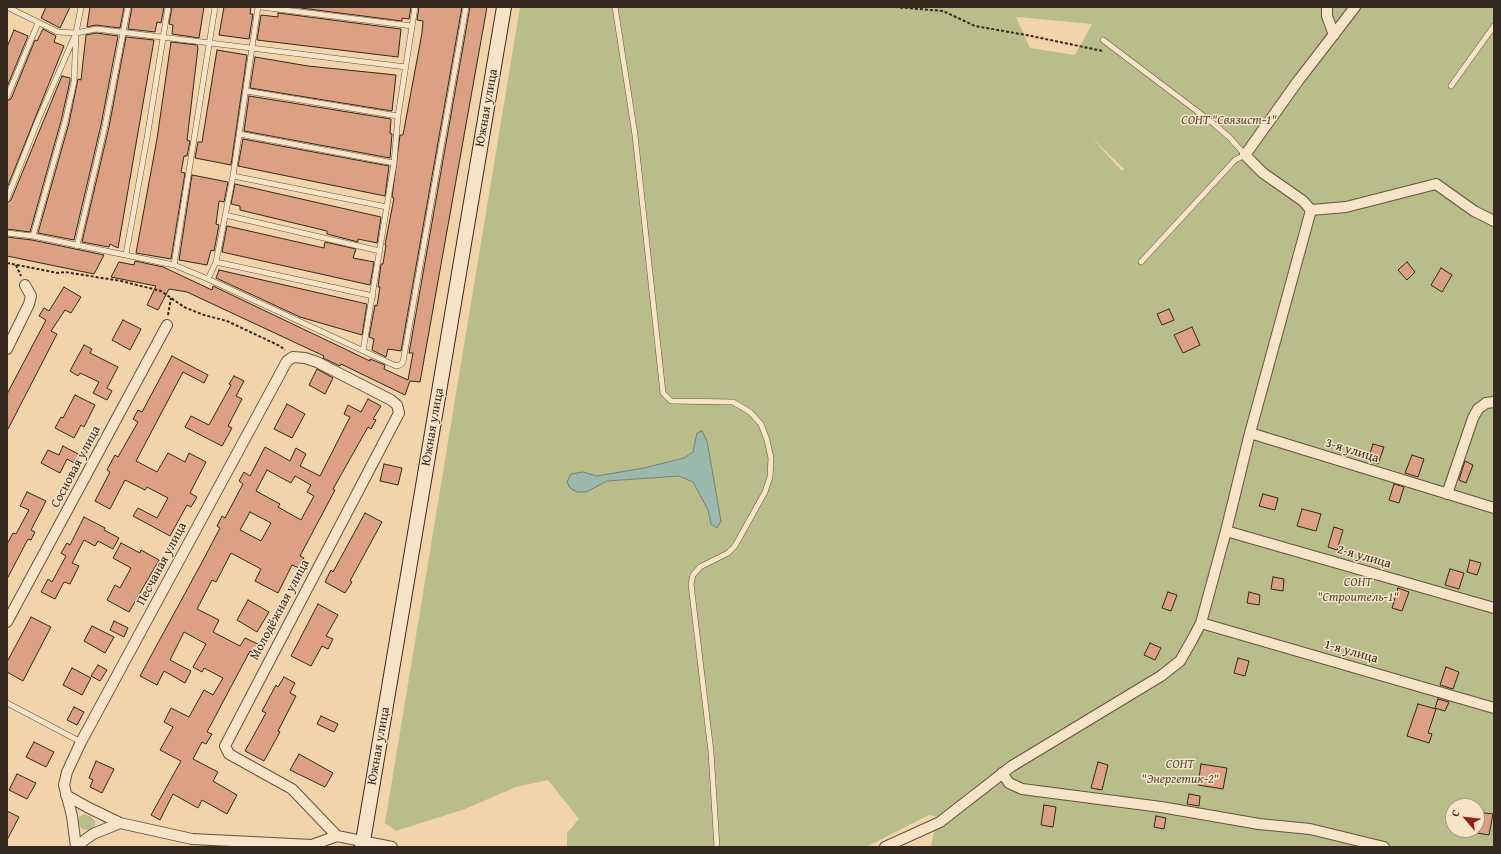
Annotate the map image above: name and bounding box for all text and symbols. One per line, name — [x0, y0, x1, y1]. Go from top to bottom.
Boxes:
street label: Южная улица — [472, 68, 502, 148]
park label: СОНТ "Связист-1" — [1181, 113, 1277, 129]
street label: Южная улица — [418, 387, 448, 467]
street label: Сосновая улица — [48, 423, 104, 511]
street label: 3-я улица — [1323, 435, 1381, 467]
street label: Песчаная улица — [134, 520, 190, 608]
street label: 2-я улица — [1335, 542, 1393, 572]
street label: Молодёжная улица — [247, 557, 313, 663]
park label: СОНТ "Строитель-1" — [1317, 575, 1399, 606]
street label: 1-я улица — [1322, 637, 1380, 667]
street label: Южная улица — [364, 706, 394, 786]
park label: СОНТ "Энергетик-2" — [1141, 757, 1219, 788]
north arrow — [1445, 798, 1485, 838]
text: С — [1447, 806, 1464, 819]

